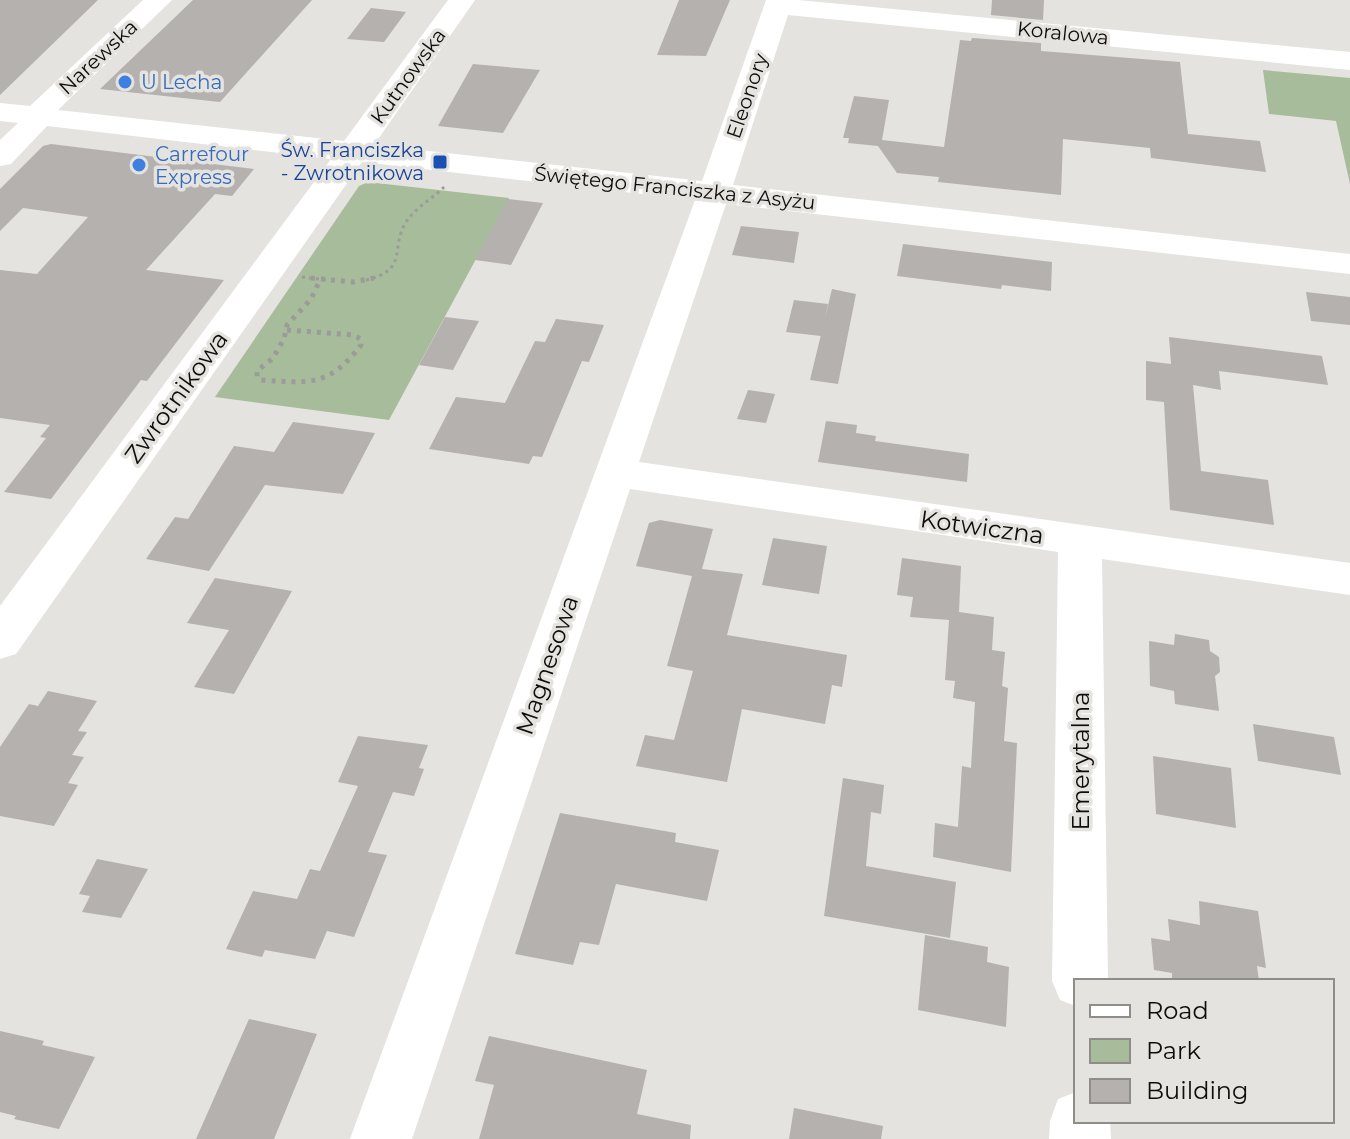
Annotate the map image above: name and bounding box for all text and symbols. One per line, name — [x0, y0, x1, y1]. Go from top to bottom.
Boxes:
street label: Narewska — [54, 15, 142, 99]
street label: Koralowa — [1016, 16, 1110, 50]
street label: Kutnowska — [365, 24, 451, 128]
street label: Eleonory — [721, 50, 773, 142]
place label: U Lecha — [141, 70, 222, 94]
marker: U Lecha — [116, 73, 134, 91]
place label: Św. Franciszka - Zwrotnikowa — [281, 138, 424, 185]
place label: Carrefour Express — [155, 142, 249, 189]
marker: Św. Franciszka - Zwrotnikowa — [431, 153, 449, 171]
marker: Carrefour Express — [130, 156, 148, 174]
street label: Świętego Franciszka z Asyżu — [533, 161, 817, 215]
street label: Zwrotnikowa — [118, 325, 234, 469]
street label: Kotwiczna — [918, 504, 1046, 550]
street label: Magnesowa — [510, 592, 584, 738]
street label: Emerytalna — [1066, 692, 1095, 830]
legend — [1074, 979, 1334, 1123]
text: Road — [1146, 996, 1209, 1025]
text: Park — [1146, 1036, 1201, 1065]
text: Building — [1146, 1076, 1249, 1105]

